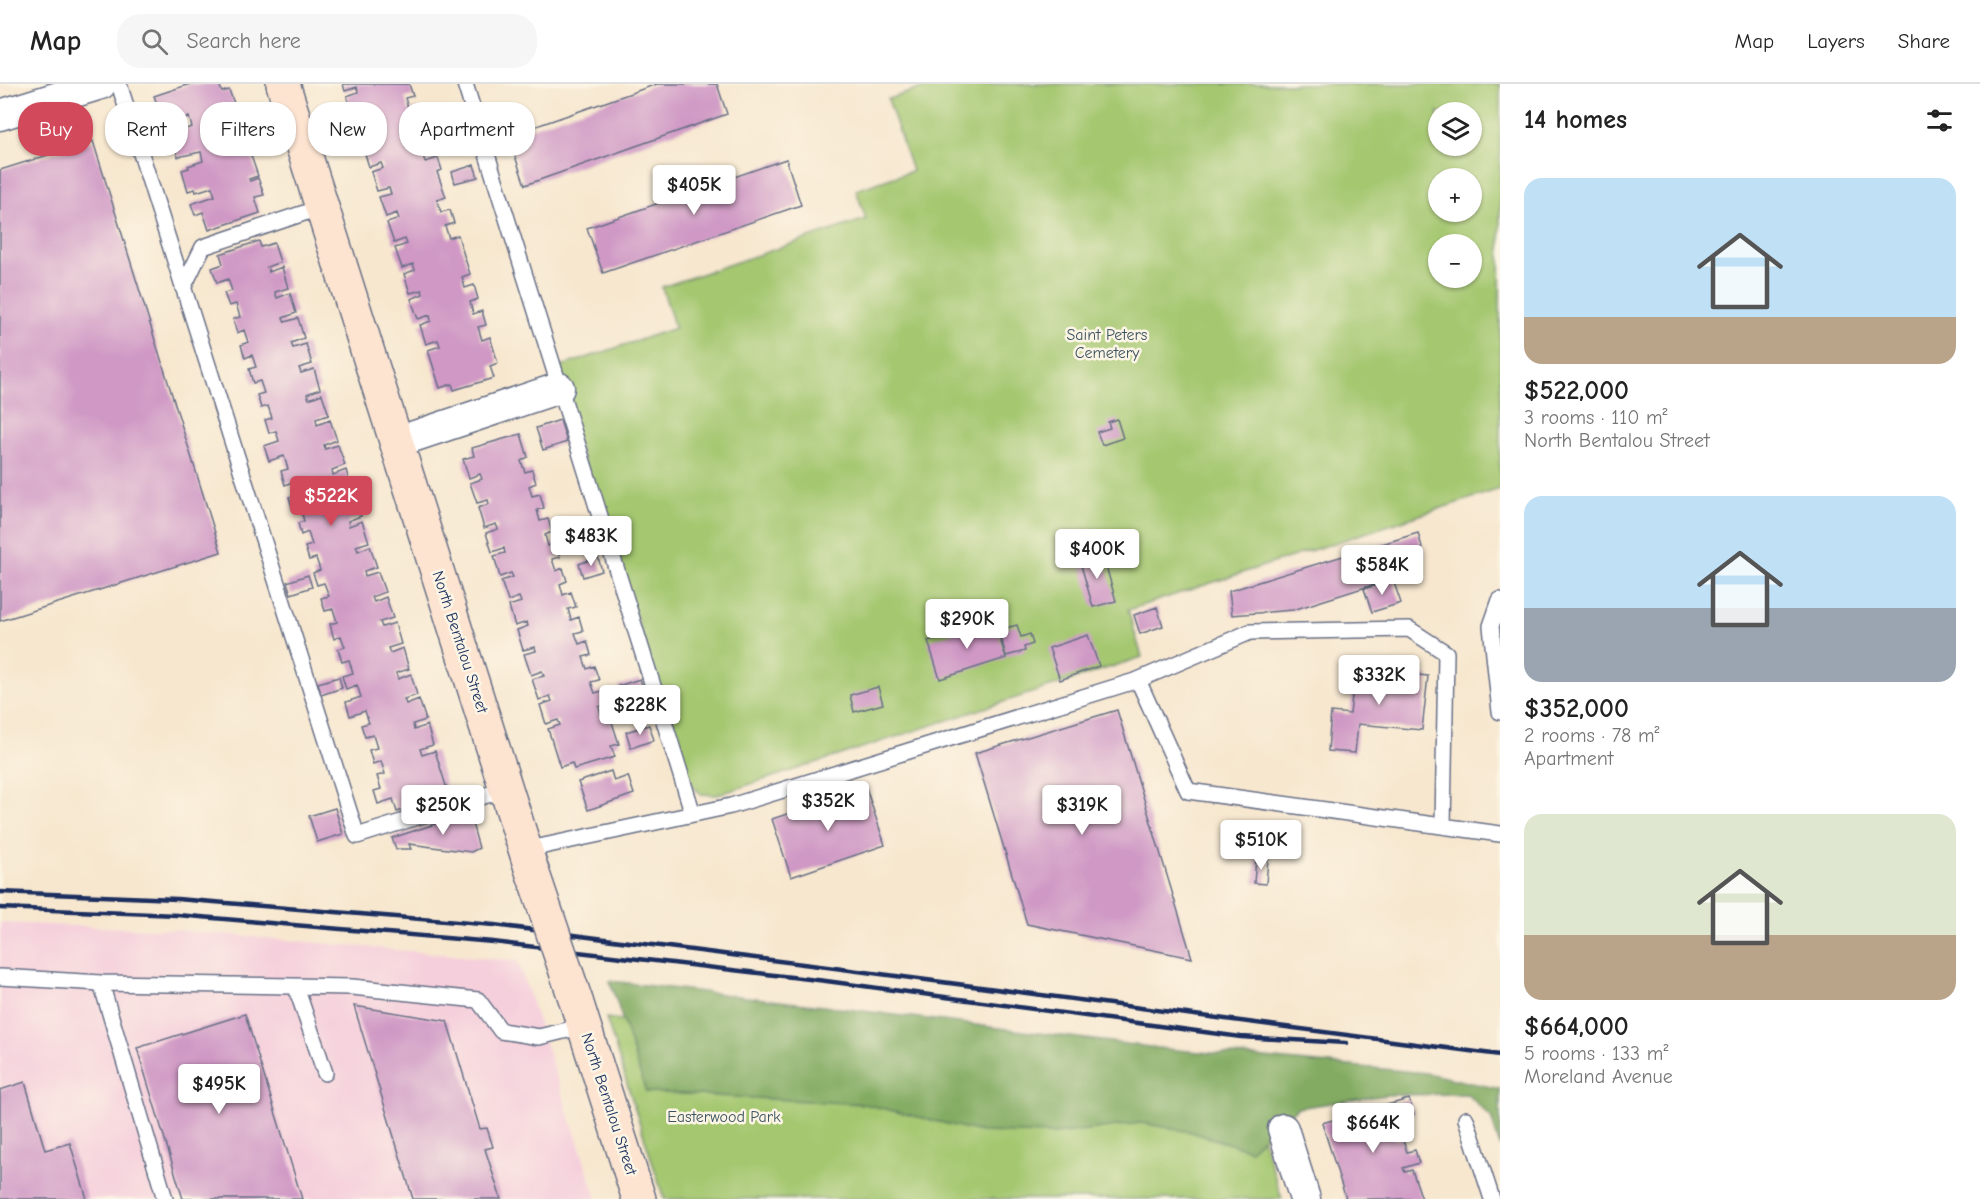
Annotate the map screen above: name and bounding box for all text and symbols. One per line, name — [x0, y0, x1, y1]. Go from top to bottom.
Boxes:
search box — [117, 14, 537, 68]
text: Map — [30, 25, 81, 57]
icon: search — [138, 25, 171, 58]
text: Search here — [186, 28, 301, 54]
text: Map — [1735, 29, 1774, 53]
text: Layers — [1807, 29, 1865, 53]
text: Share — [1898, 29, 1950, 53]
chip: Buy — [18, 102, 93, 156]
chip: Rent — [105, 102, 188, 156]
chip: Filters — [200, 102, 296, 156]
chip: New — [308, 102, 387, 156]
chip: Apartment — [399, 102, 535, 156]
map controls — [1428, 102, 1482, 288]
button: layers — [1428, 102, 1482, 156]
icon: filters — [1923, 104, 1956, 137]
text: 14 homes — [1524, 105, 1627, 135]
pin: $405K — [652, 165, 736, 216]
button: + — [1428, 168, 1482, 222]
text: $405K — [667, 173, 721, 196]
icon: home — [1686, 217, 1794, 325]
button: − — [1428, 234, 1482, 288]
park label: Saint Peters Cemetery — [1067, 326, 1148, 362]
text: $522,000 — [1524, 376, 1629, 406]
text: 3 rooms · 110 m² — [1524, 406, 1668, 429]
text: North Bentalou Street — [1524, 429, 1710, 452]
pin: $522K — [289, 476, 373, 527]
text: $522K — [304, 484, 358, 507]
pin: $483K — [549, 516, 633, 567]
text: $483K — [565, 524, 617, 547]
pin: $400K — [1055, 529, 1139, 580]
icon: home — [1686, 535, 1794, 643]
text: $400K — [1069, 537, 1125, 560]
pin: $584K — [1340, 545, 1424, 596]
text: $584K — [1355, 553, 1409, 576]
street label: North Bentalou Street — [428, 569, 492, 716]
pin: $290K — [925, 599, 1009, 650]
text: $290K — [939, 607, 995, 630]
pin: $332K — [1337, 655, 1421, 706]
text: $332K — [1353, 663, 1405, 686]
pin: $228K — [598, 685, 682, 736]
text: $228K — [613, 693, 667, 716]
text: $352,000 — [1524, 694, 1629, 724]
text: 2 rooms · 78 m² — [1524, 724, 1660, 747]
text: Apartment — [1524, 747, 1614, 770]
pin: $352K — [786, 781, 870, 832]
pin: $250K — [401, 785, 485, 836]
pin: $319K — [1040, 785, 1124, 836]
text: $352K — [801, 789, 855, 812]
text: $250K — [415, 793, 471, 816]
text: $319K — [1056, 793, 1108, 816]
pin: $510K — [1219, 820, 1303, 871]
text: $510K — [1234, 828, 1288, 851]
icon: home — [1686, 853, 1794, 961]
text: $664,000 — [1524, 1012, 1629, 1042]
street label: North Bentalou Street — [577, 1031, 641, 1178]
text: 5 rooms · 133 m² — [1524, 1042, 1668, 1065]
pin: $495K — [177, 1064, 261, 1115]
text: Moreland Avenue — [1524, 1065, 1673, 1088]
text: $495K — [192, 1072, 246, 1095]
pin: $664K — [1331, 1103, 1415, 1154]
park label: Easterwood Park — [667, 1108, 781, 1126]
text: $664K — [1346, 1111, 1400, 1134]

